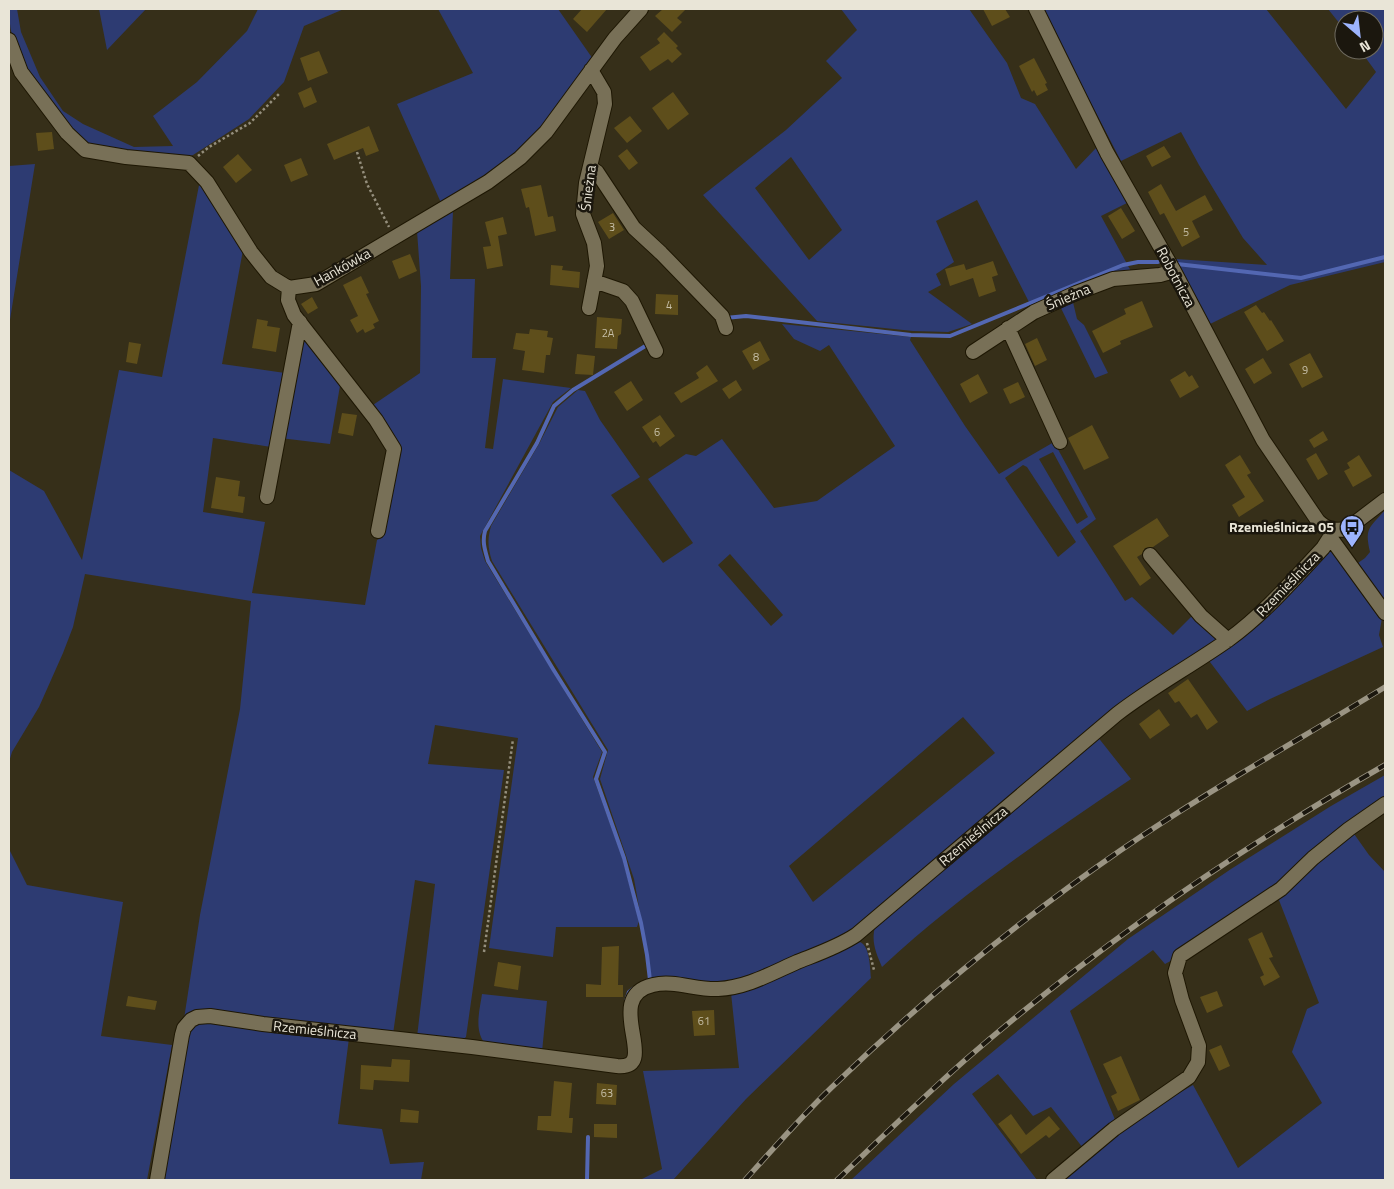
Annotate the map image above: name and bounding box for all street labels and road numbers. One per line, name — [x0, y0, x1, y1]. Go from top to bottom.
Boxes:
street label: Śnieżna — [574, 164, 601, 212]
street label: Hankówka — [309, 242, 374, 291]
street label: Robotnicza — [1152, 243, 1201, 311]
street label: Śnieżna — [1042, 278, 1093, 315]
street label: Rzemieślnicza — [1251, 546, 1324, 621]
street label: Rzemieślnicza — [934, 801, 1011, 871]
street label: Rzemieślnicza — [272, 1015, 358, 1044]

